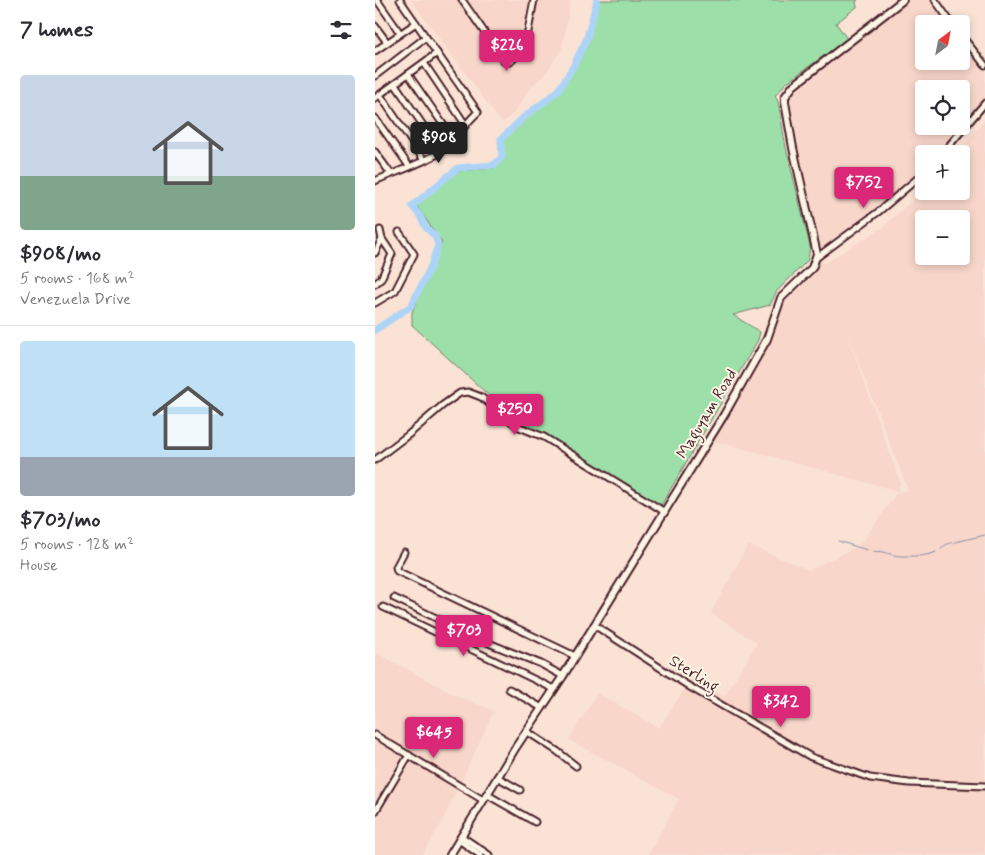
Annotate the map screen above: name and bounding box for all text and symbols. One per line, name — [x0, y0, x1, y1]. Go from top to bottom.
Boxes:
north arrow — [915, 15, 970, 70]
map controls — [915, 15, 970, 265]
text: 7 homes — [20, 16, 93, 44]
icon: filters — [327, 16, 355, 44]
pin: $226 — [477, 30, 537, 72]
text: $226 — [490, 35, 524, 56]
button: locate — [915, 80, 970, 135]
icon: home — [143, 108, 233, 198]
pin: $908 — [409, 121, 469, 164]
text: $908 — [421, 127, 457, 148]
button: + — [915, 145, 970, 200]
pin: $752 — [834, 166, 894, 209]
text: $752 — [845, 172, 883, 193]
button: − — [915, 210, 970, 265]
text: $908/mo — [20, 240, 101, 268]
text: 5 rooms · 168 m² — [20, 268, 135, 289]
text: Venezuela Drive — [20, 289, 131, 310]
street label: Maguyam Road — [672, 365, 743, 463]
icon: home — [143, 373, 233, 463]
pin: $250 — [485, 394, 545, 436]
text: $250 — [497, 399, 533, 420]
text: $703/mo — [20, 506, 101, 534]
text: 5 rooms · 128 m² — [20, 534, 134, 555]
text: House — [20, 555, 58, 576]
pin: $703 — [434, 614, 494, 657]
text: $703 — [447, 620, 481, 641]
street label: Sterling — [665, 650, 723, 698]
pin: $342 — [751, 686, 811, 728]
text: $342 — [763, 691, 799, 712]
pin: $645 — [404, 716, 464, 759]
text: $645 — [416, 722, 452, 743]

